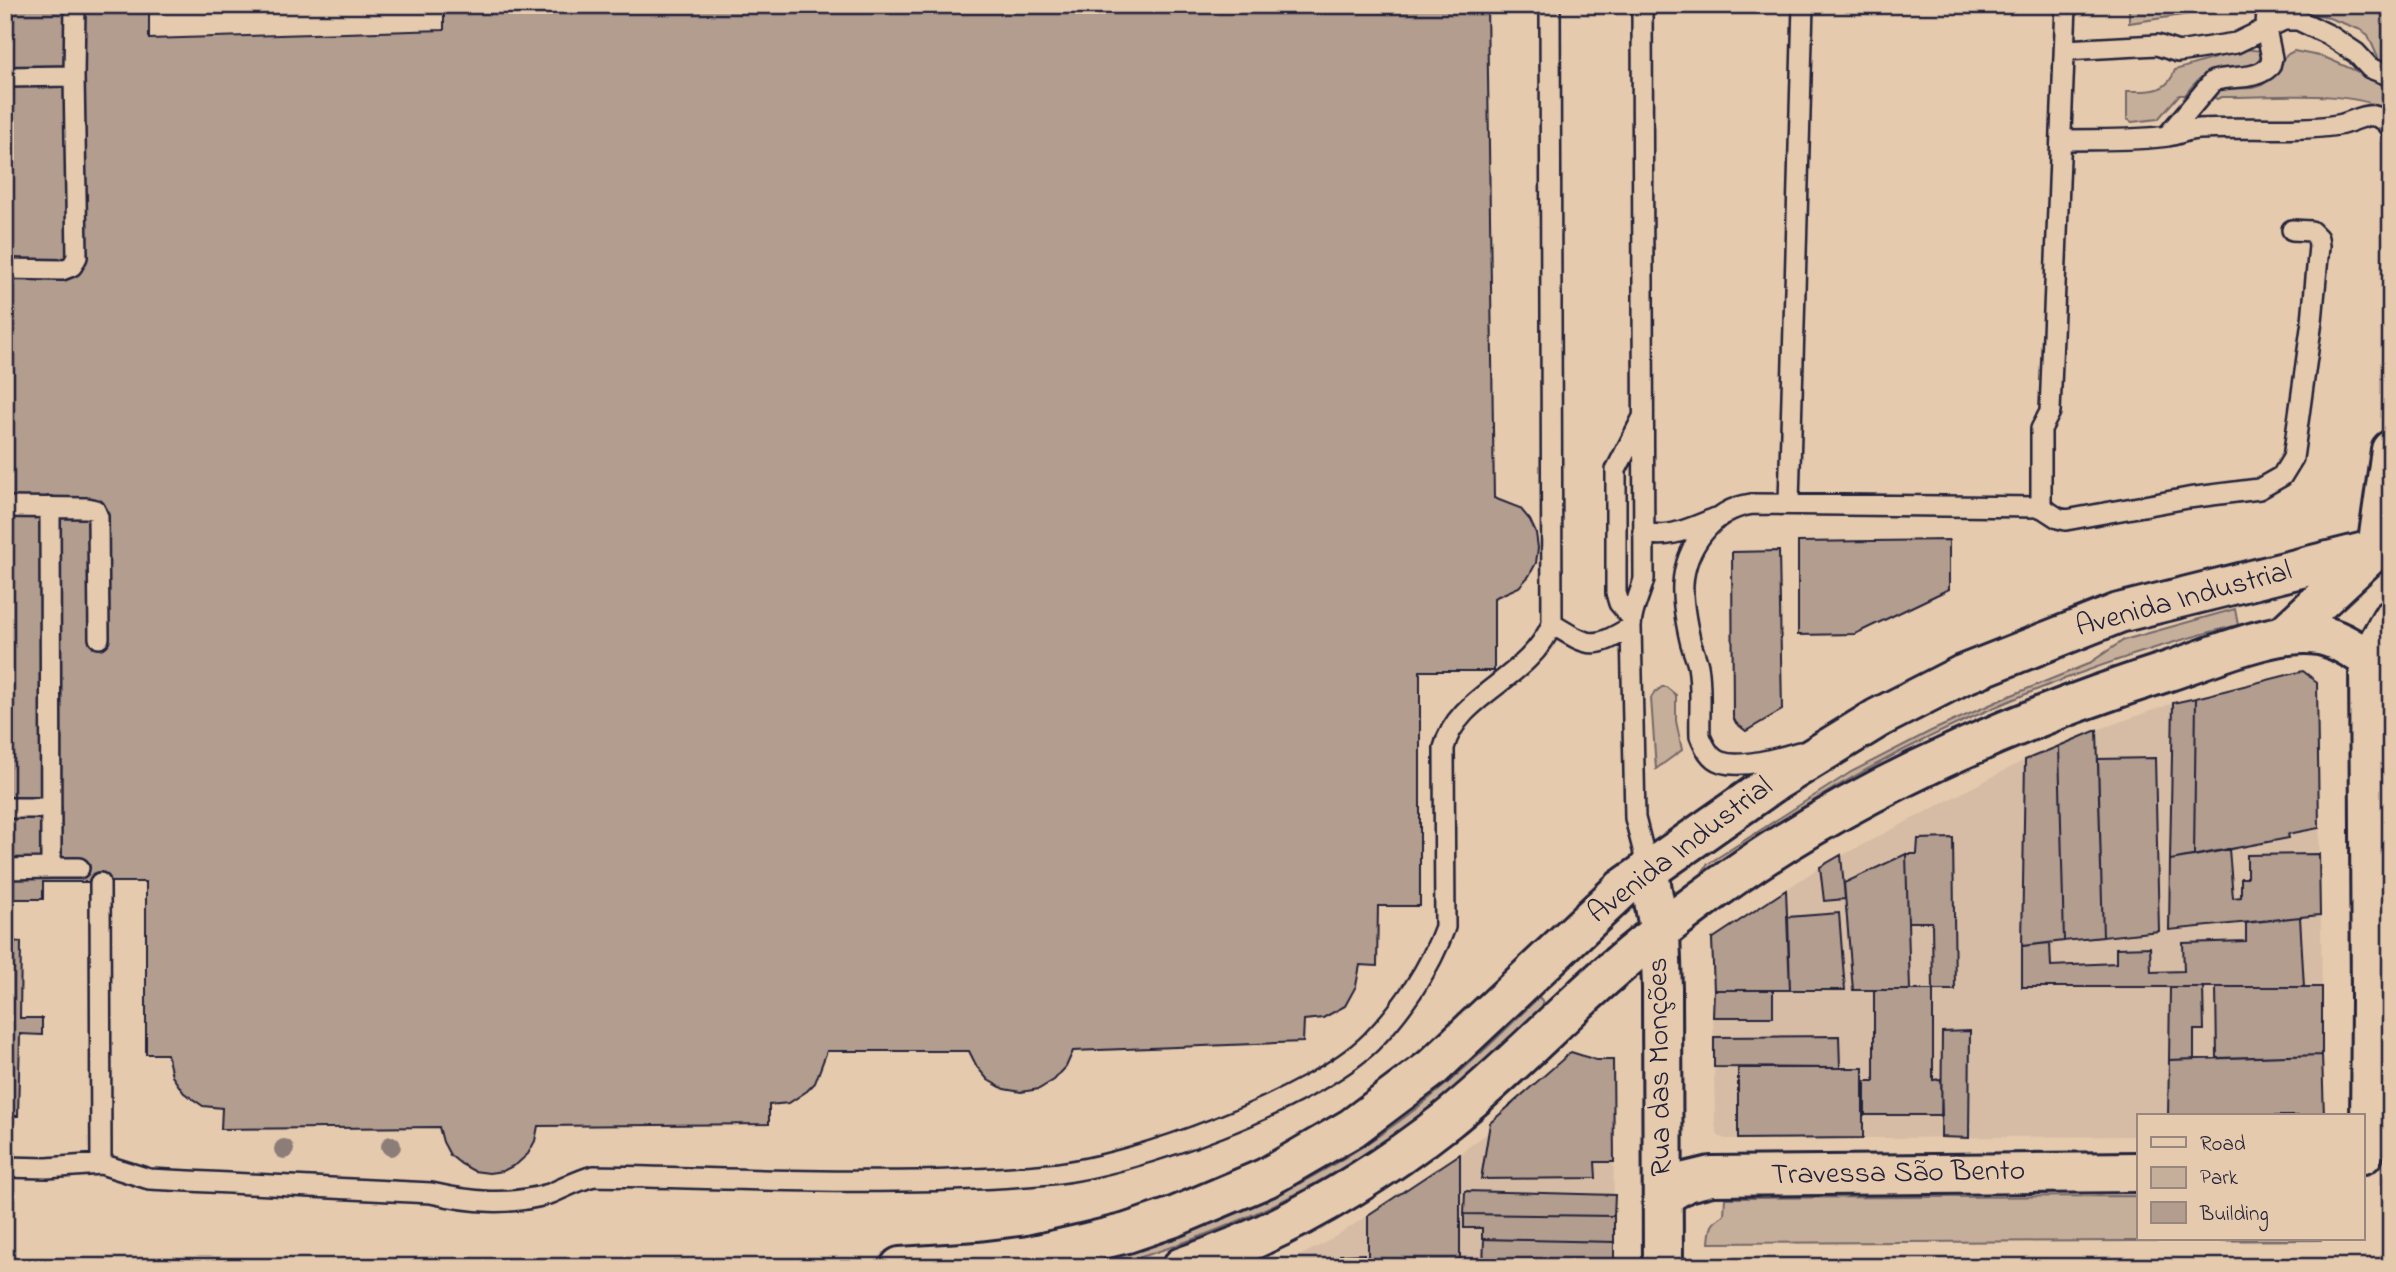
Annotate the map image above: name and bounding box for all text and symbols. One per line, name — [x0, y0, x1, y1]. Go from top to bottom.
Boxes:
street label: Avenida Industrial — [2071, 550, 2297, 650]
street label: Avenida Industrial — [1579, 767, 1783, 935]
street label: Rua das Monções — [1637, 957, 1685, 1177]
legend — [2137, 1114, 2364, 1240]
text: Road — [2200, 1130, 2246, 1160]
street label: Travessa São Bento — [1770, 1150, 2026, 1198]
text: Park — [2200, 1164, 2239, 1194]
text: Building — [2199, 1200, 2269, 1232]

